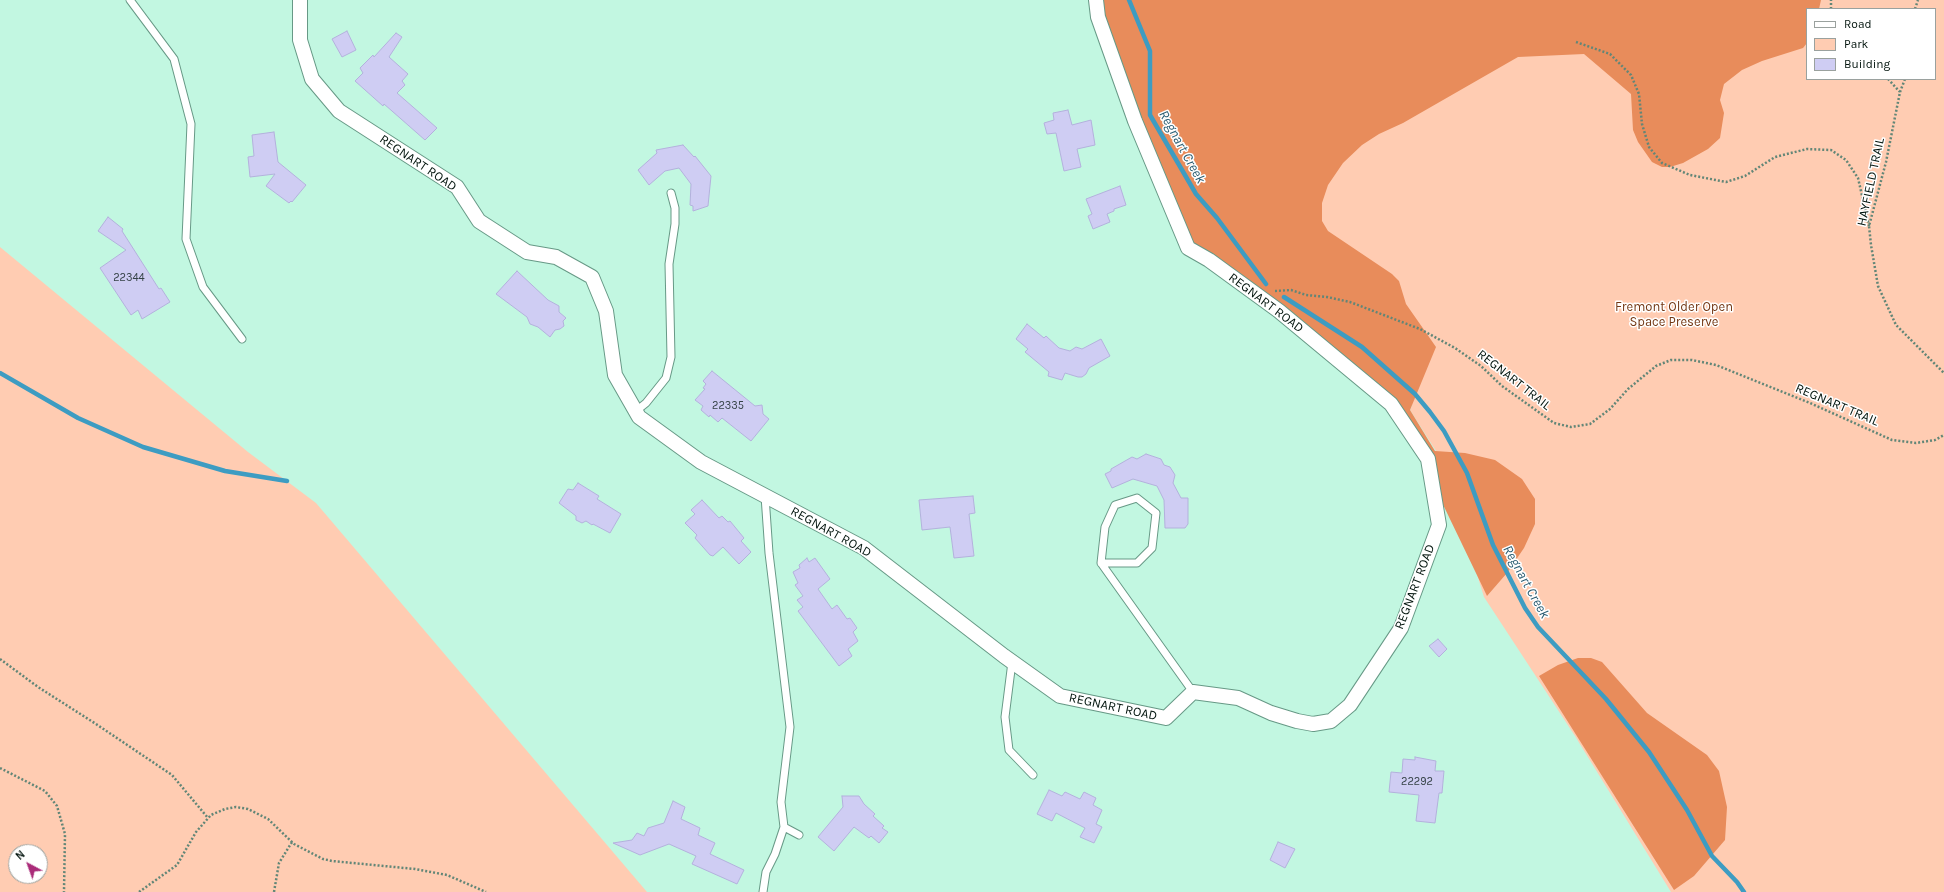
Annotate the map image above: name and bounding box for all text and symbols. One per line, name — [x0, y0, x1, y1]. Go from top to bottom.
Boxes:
legend — [1806, 8, 1936, 80]
text: Road — [1844, 17, 1872, 31]
text: Park — [1844, 37, 1868, 51]
text: Building — [1844, 57, 1890, 71]
water label: Regnart Creek — [1155, 107, 1209, 187]
street label: REGNART ROAD — [376, 131, 460, 195]
street label: HAYFIELD TRAIL — [1854, 136, 1888, 228]
street label: REGNART ROAD — [1225, 270, 1307, 336]
house number: 22344 — [113, 271, 145, 285]
park label: Fremont Older Open Space Preserve — [1615, 299, 1733, 330]
street label: REGNART TRAIL — [1474, 346, 1554, 414]
street label: REGNART TRAIL — [1793, 380, 1881, 430]
house number: 22335 — [712, 399, 744, 413]
street label: REGNART ROAD — [788, 503, 874, 561]
street label: REGNART ROAD — [1392, 542, 1438, 632]
water label: Regnart Creek — [1499, 542, 1553, 622]
street label: REGNART ROAD — [1067, 690, 1159, 724]
house number: 22292 — [1401, 775, 1433, 789]
north arrow — [8, 844, 48, 884]
text: N — [13, 848, 28, 863]

